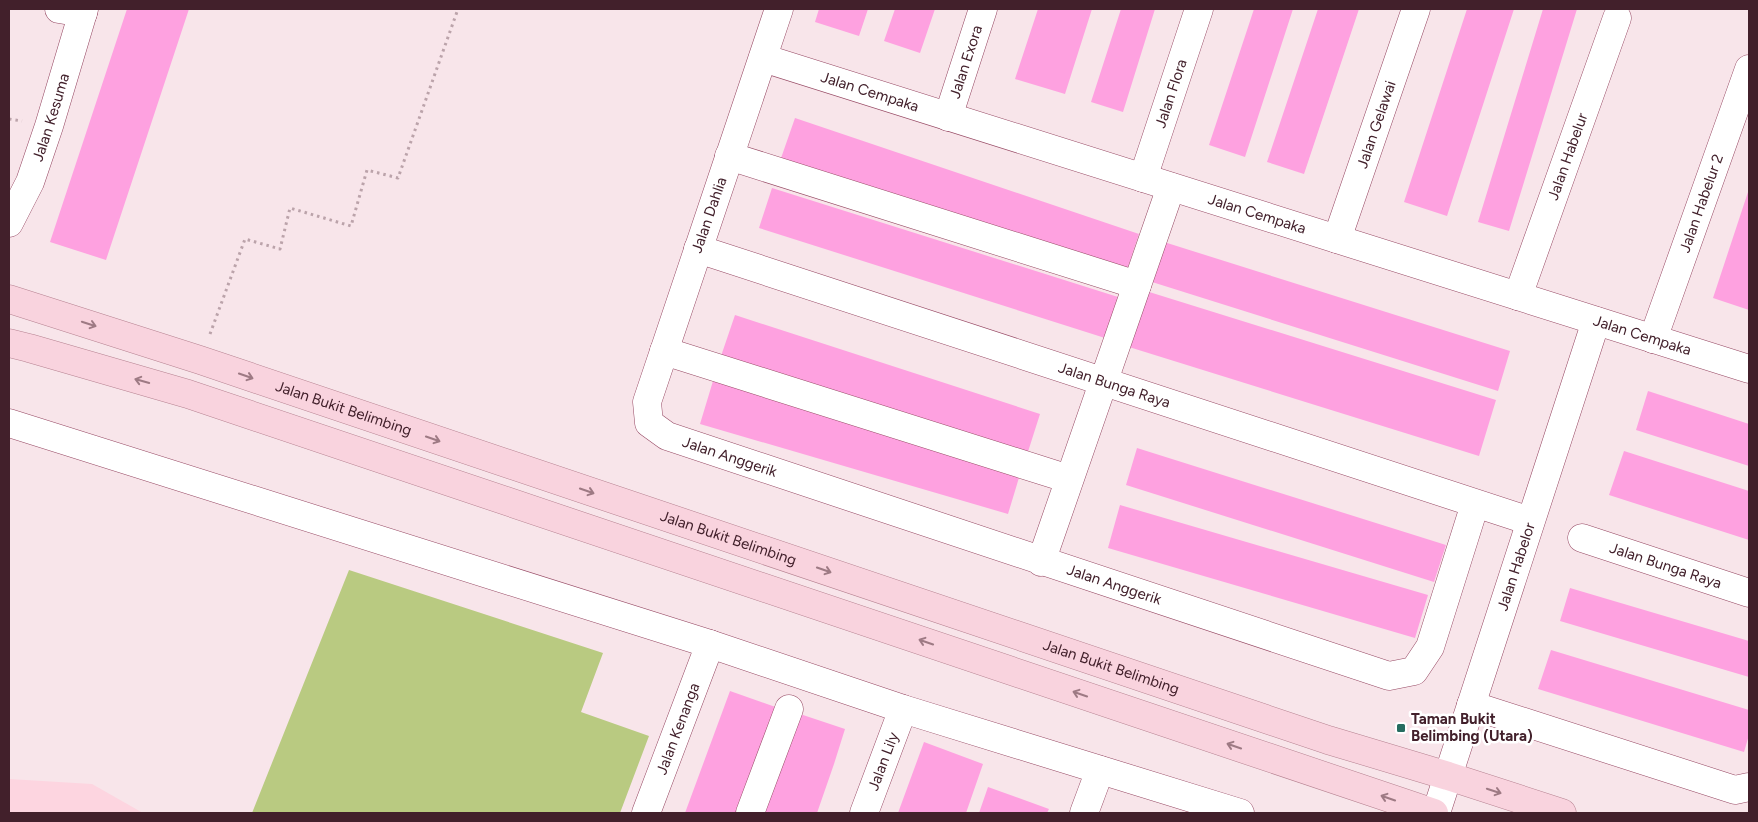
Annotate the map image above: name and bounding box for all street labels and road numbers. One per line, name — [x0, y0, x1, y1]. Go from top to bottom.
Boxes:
street label: Jalan Exora — [946, 23, 986, 101]
street label: Jalan Flora — [1151, 57, 1191, 130]
street label: Jalan Cempaka — [819, 68, 921, 116]
street label: Jalan Kesuma — [29, 71, 73, 164]
street label: Jalan Gelawai — [1353, 78, 1400, 171]
street label: Jalan Habelur — [1544, 111, 1591, 203]
street label: Jalan Habelur 2 — [1675, 152, 1727, 255]
street label: Jalan Dahlia — [688, 175, 730, 255]
street label: Jalan Cempaka — [1206, 190, 1308, 238]
street label: Jalan Cempaka — [1591, 311, 1693, 359]
street label: Jalan Bunga Raya — [1056, 358, 1173, 412]
street label: Jalan Bukit Belimbing — [273, 377, 414, 440]
street label: Jalan Anggerik — [680, 433, 780, 481]
street label: Jalan Bukit Belimbing — [658, 507, 799, 569]
street label: Jalan Habelor — [1493, 520, 1539, 613]
street label: Jalan Bunga Raya — [1607, 539, 1724, 592]
street label: Jalan Anggerik — [1064, 561, 1164, 609]
street label: Jalan Bukit Belimbing — [1041, 636, 1182, 698]
street label: Jalan Kenanga — [652, 680, 703, 777]
street label: Jalan Lily — [864, 730, 902, 793]

